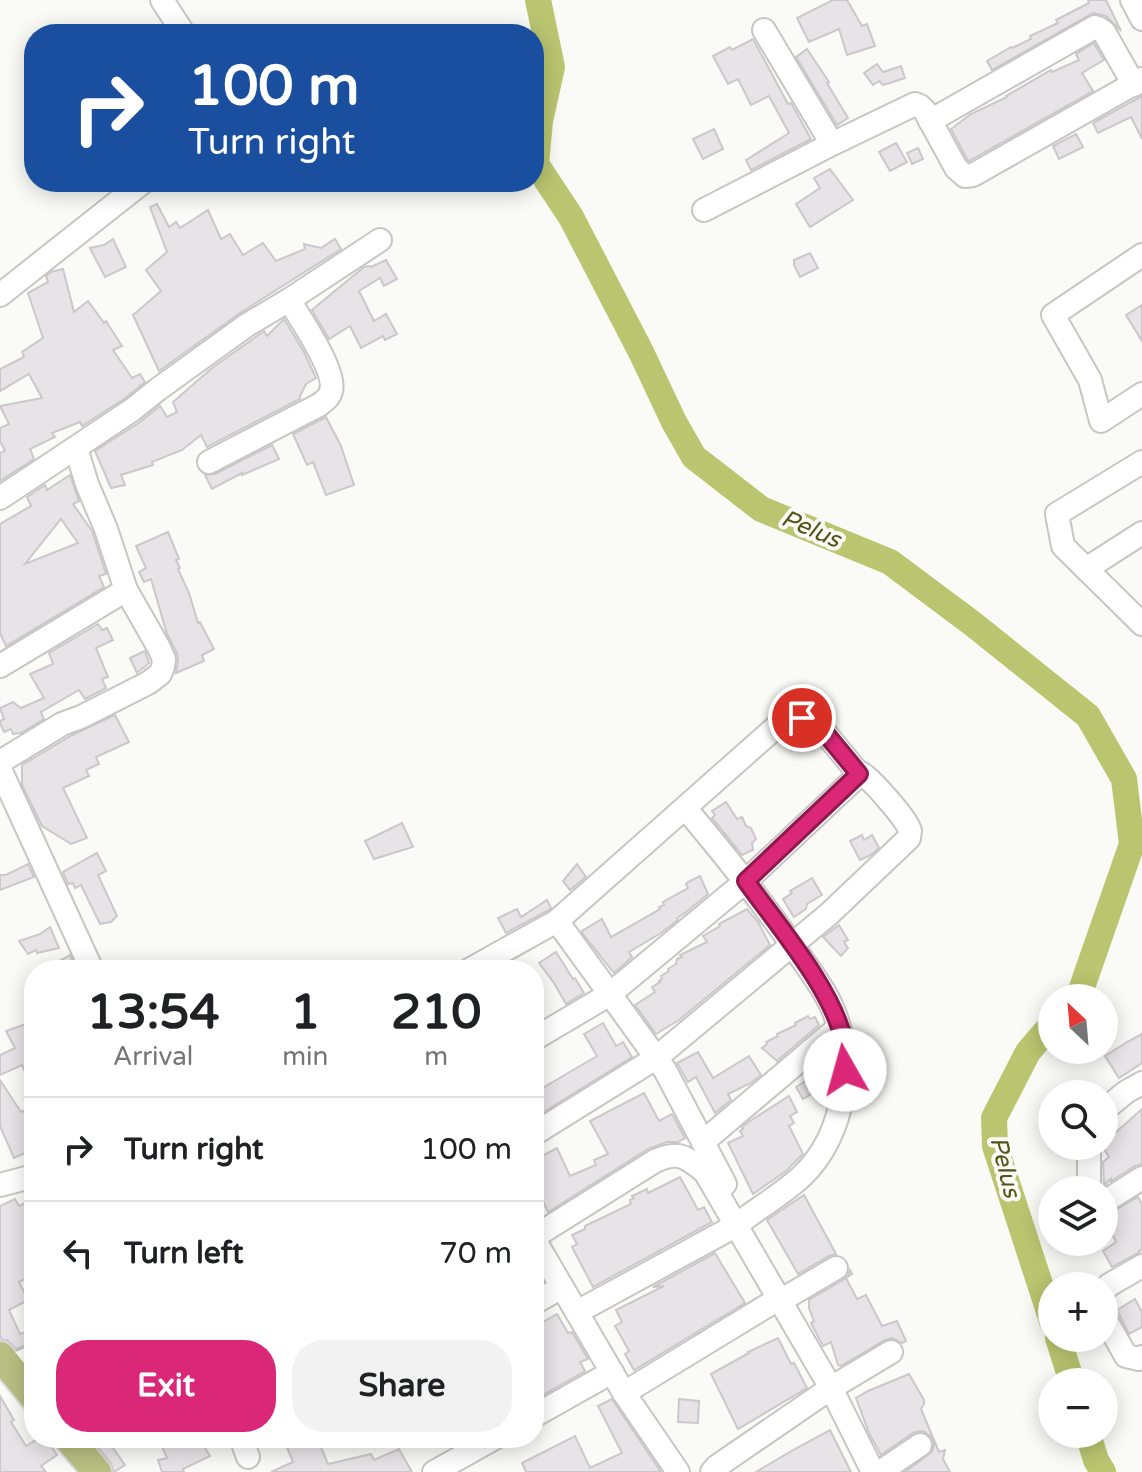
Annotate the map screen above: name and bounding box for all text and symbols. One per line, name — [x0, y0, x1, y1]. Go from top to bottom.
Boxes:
text: 100 m — [188, 53, 359, 120]
icon: right — [56, 56, 160, 160]
text: Turn right — [188, 121, 355, 164]
water label: Pelus — [777, 504, 846, 555]
pin — [768, 684, 836, 752]
icon: arrive — [780, 696, 824, 740]
text: 13:54 — [87, 984, 220, 1042]
text: 1 — [290, 984, 320, 1042]
text: 210 — [391, 984, 481, 1042]
north arrow — [1038, 984, 1118, 1064]
map controls — [1038, 984, 1118, 1448]
position arrow — [803, 1028, 887, 1112]
text: Arrival — [113, 1041, 193, 1072]
text: min — [282, 1041, 328, 1072]
text: m — [424, 1041, 448, 1072]
button: search — [1038, 1080, 1118, 1160]
icon: right — [56, 1127, 100, 1171]
text: Turn right — [124, 1131, 264, 1168]
text: 100 m — [420, 1131, 512, 1168]
water label: Pelus — [983, 1134, 1027, 1202]
button: layers — [1038, 1176, 1118, 1256]
icon: left — [56, 1231, 100, 1275]
text: Turn left — [124, 1235, 243, 1272]
text: 70 m — [439, 1235, 512, 1272]
button: + — [1038, 1272, 1118, 1352]
button: Exit — [56, 1340, 276, 1432]
button: Share — [292, 1340, 512, 1432]
button: − — [1038, 1368, 1118, 1448]

